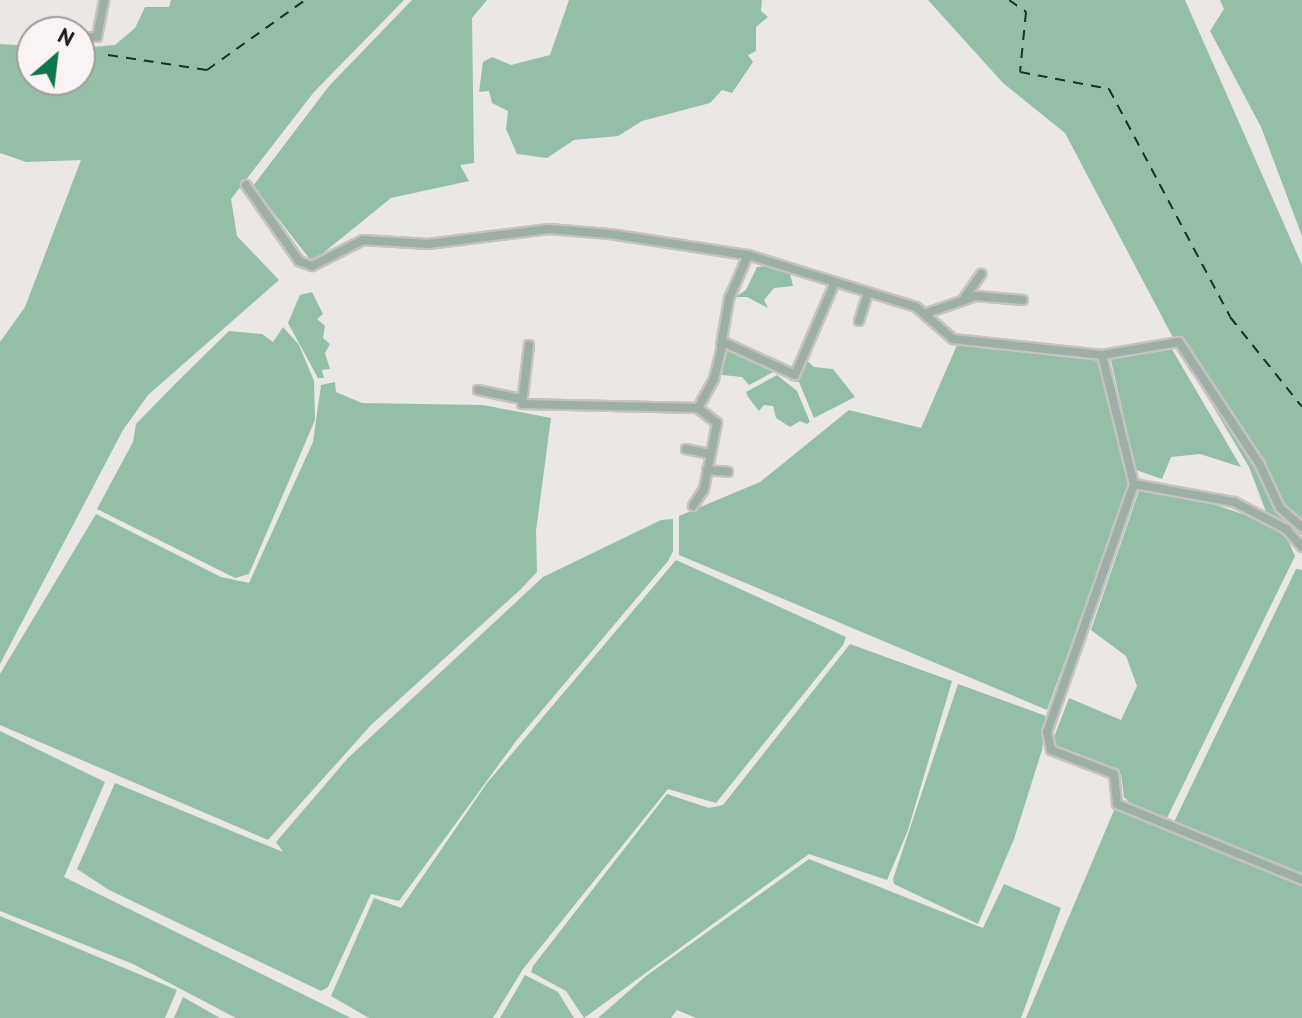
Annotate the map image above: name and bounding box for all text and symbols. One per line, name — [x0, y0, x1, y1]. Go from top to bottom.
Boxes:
north arrow — [16, 16, 96, 96]
text: N — [53, 21, 79, 52]

